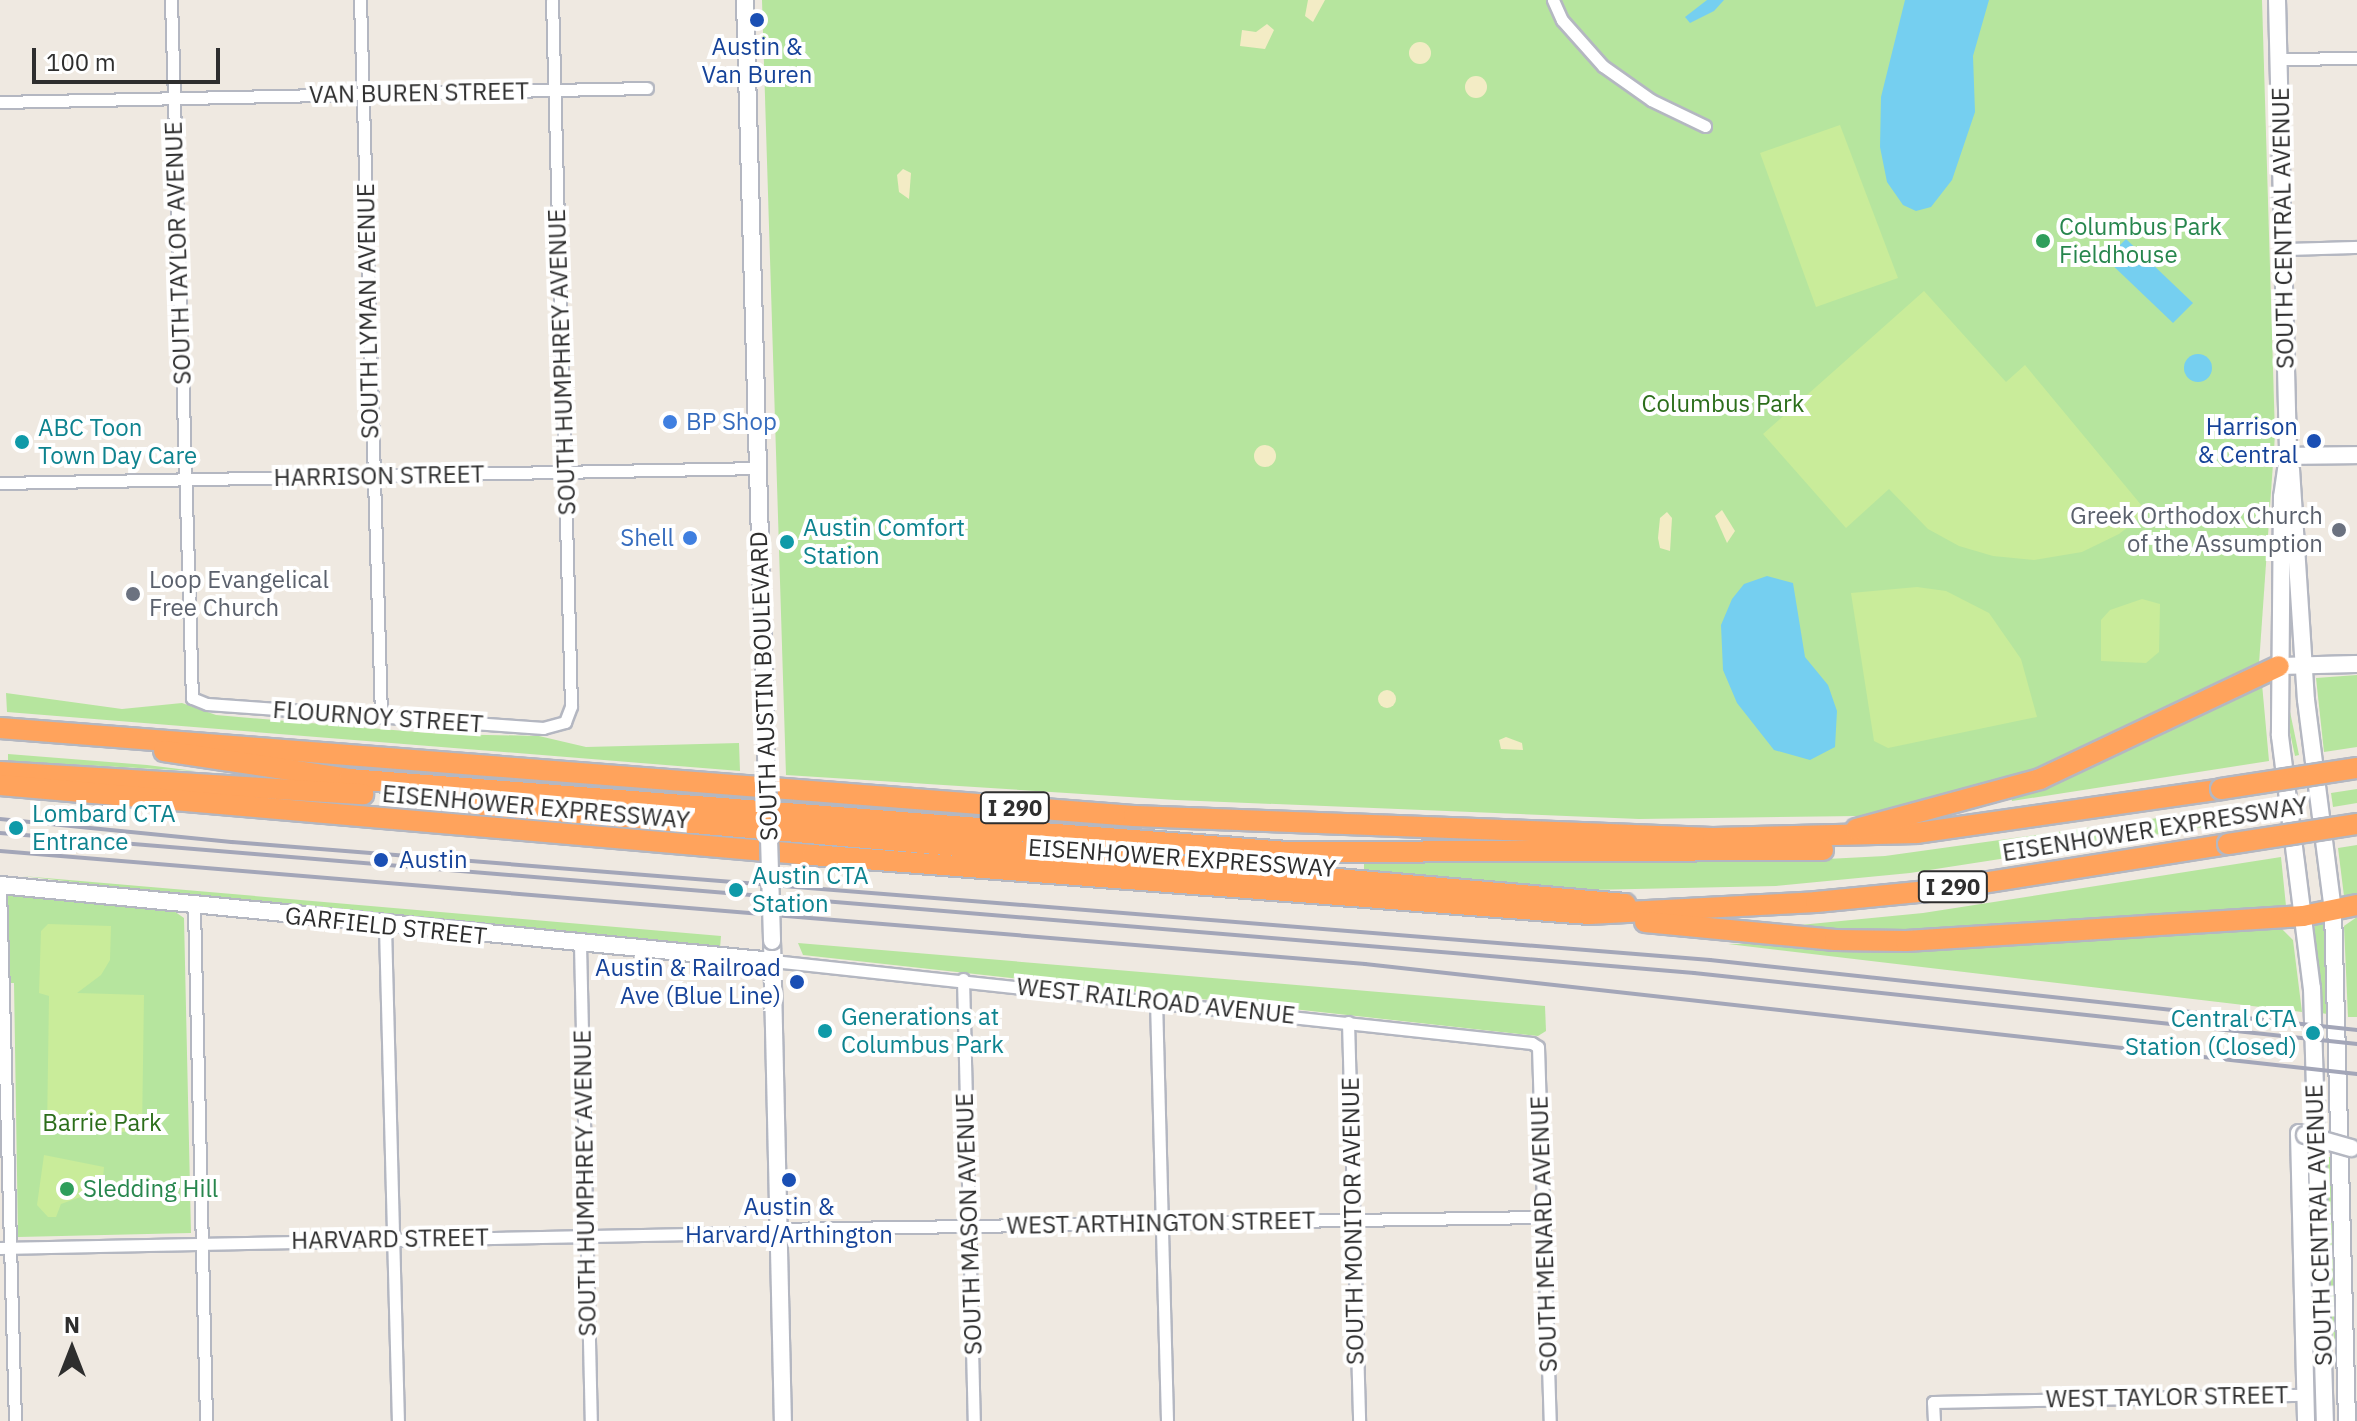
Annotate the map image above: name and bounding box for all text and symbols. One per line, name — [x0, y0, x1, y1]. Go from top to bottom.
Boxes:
marker: Austin & Van Buren — [748, 11, 766, 29]
scale bar — [36, 32, 224, 82]
place label: Austin & Van Buren — [702, 33, 812, 89]
text: 100 m — [46, 46, 116, 78]
street label: VAN BUREN STREET — [309, 77, 529, 109]
street label: SOUTH CENTRAL AVENUE — [2266, 87, 2300, 369]
street label: SOUTH TAYLOR AVENUE — [159, 121, 197, 385]
street label: SOUTH LYMAN AVENUE — [351, 183, 385, 439]
street label: SOUTH HUMPHREY AVENUE — [542, 208, 582, 516]
place label: Columbus Park Fieldhouse — [2059, 213, 2222, 269]
marker: Columbus Park Fieldhouse — [2034, 232, 2052, 250]
park label: Columbus Park — [1642, 390, 1804, 418]
place label: BP Shop — [686, 408, 777, 436]
marker: BP Shop — [661, 413, 679, 431]
place label: Harrison & Central — [2197, 413, 2298, 469]
place label: ABC Toon Town Day Care — [38, 414, 197, 470]
marker: Harrison & Central — [2305, 432, 2323, 450]
marker: ABC Toon Town Day Care — [13, 433, 31, 451]
street label: HARRISON STREET — [273, 460, 485, 492]
place label: Greek Orthodox Church of the Assumption — [2070, 502, 2323, 558]
place label: Austin Comfort Station — [803, 514, 965, 570]
marker: Greek Orthodox Church of the Assumption — [2330, 521, 2348, 539]
place label: Shell — [620, 524, 674, 552]
marker: Shell — [681, 529, 699, 547]
street label: SOUTH AUSTIN BOULEVARD — [744, 531, 784, 841]
marker: Austin Comfort Station — [778, 533, 796, 551]
place label: Loop Evangelical Free Church — [149, 566, 329, 622]
marker: Loop Evangelical Free Church — [124, 585, 142, 603]
street label: FLOURNOY STREET — [272, 695, 484, 739]
street label: EISENHOWER EXPRESSWAY — [381, 779, 691, 835]
road number: I 290 — [979, 790, 1051, 826]
street label: EISENHOWER EXPRESSWAY — [2000, 791, 2310, 867]
place label: Lombard CTA Entrance — [32, 800, 176, 856]
marker: Lombard CTA Entrance — [7, 819, 25, 837]
street label: EISENHOWER EXPRESSWAY — [1027, 833, 1337, 883]
place label: Austin — [399, 846, 468, 874]
marker: Austin — [370, 849, 392, 871]
place label: Austin CTA Station — [752, 862, 869, 918]
road number: I 290 — [1917, 869, 1989, 905]
marker: Austin CTA Station — [727, 881, 745, 899]
street label: GARFIELD STREET — [284, 901, 488, 951]
place label: Austin & Railroad Ave (Blue Line) — [595, 954, 781, 1010]
street label: WEST RAILROAD AVENUE — [1015, 972, 1297, 1030]
marker: Austin & Railroad Ave (Blue Line) — [788, 973, 806, 991]
place label: Generations at Columbus Park — [841, 1003, 1004, 1059]
place label: Central CTA Station (Closed) — [2125, 1005, 2297, 1061]
marker: Generations at Columbus Park — [816, 1022, 834, 1040]
marker: Central CTA Station (Closed) — [2304, 1024, 2322, 1042]
street label: SOUTH HUMPHREY AVENUE — [568, 1029, 602, 1337]
street label: SOUTH MONITOR AVENUE — [1336, 1077, 1370, 1365]
street label: SOUTH CENTRAL AVENUE — [2300, 1084, 2338, 1366]
street label: SOUTH MASON AVENUE — [950, 1092, 988, 1356]
street label: SOUTH MENARD AVENUE — [1525, 1095, 1563, 1373]
park label: Barrie Park — [42, 1109, 162, 1137]
marker: Austin & Harvard/Arthington — [780, 1171, 798, 1189]
place label: Sledding Hill — [83, 1175, 218, 1203]
marker: Sledding Hill — [58, 1180, 76, 1198]
place label: Austin & Harvard/Arthington — [685, 1193, 893, 1249]
street label: WEST ARTHINGTON STREET — [1006, 1206, 1316, 1240]
street label: HARVARD STREET — [291, 1223, 489, 1255]
north arrow — [32, 1309, 112, 1389]
text: N — [64, 1310, 80, 1339]
street label: WEST TAYLOR STREET — [2045, 1380, 2289, 1414]

